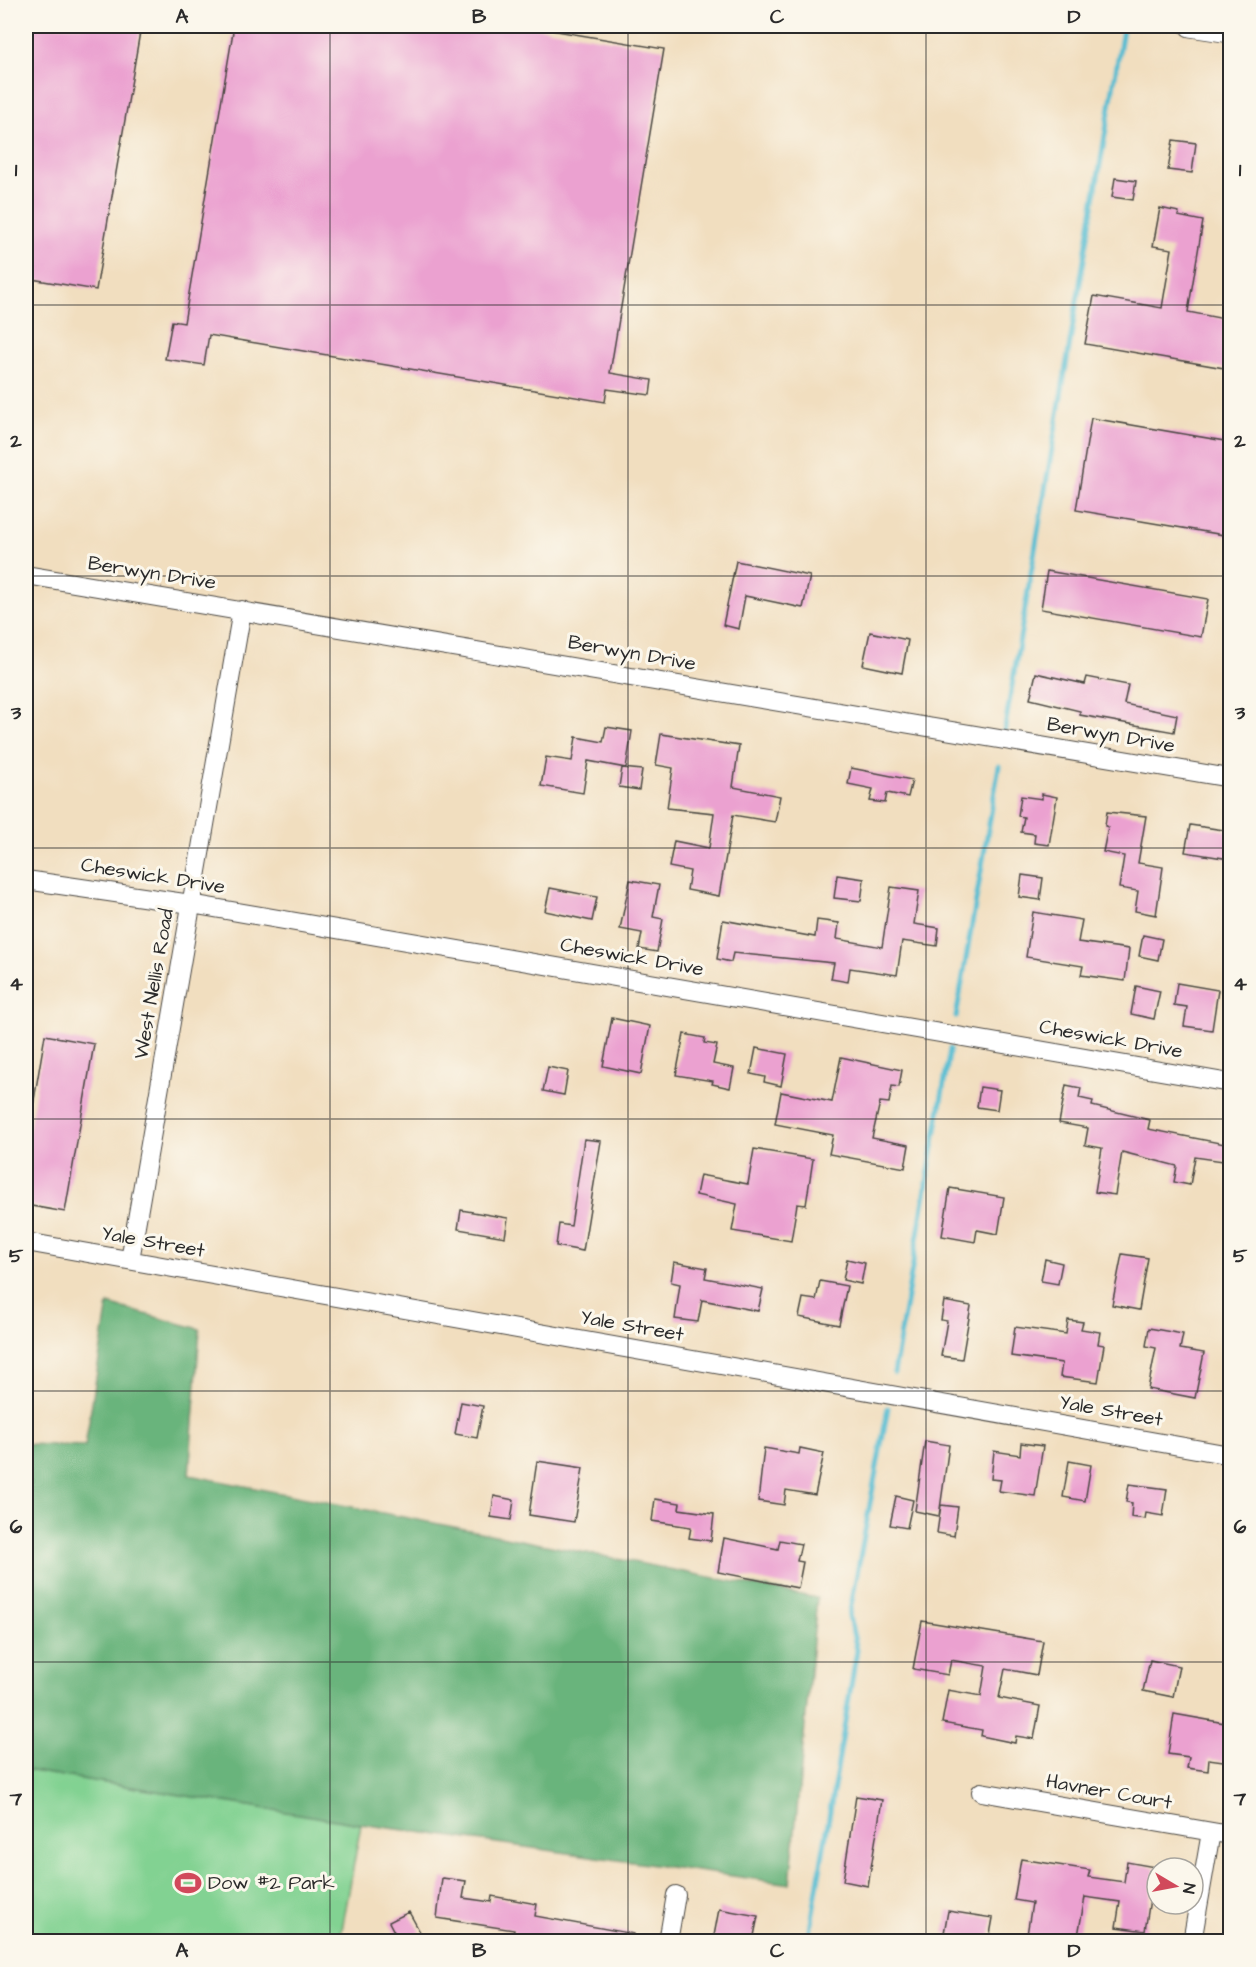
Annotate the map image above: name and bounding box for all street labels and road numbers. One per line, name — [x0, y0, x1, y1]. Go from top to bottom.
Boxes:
street label: Berwyn Drive — [86, 549, 218, 598]
street label: Berwyn Drive — [566, 628, 698, 679]
street label: Berwyn Drive — [1045, 710, 1177, 761]
street label: Cheswick Drive — [79, 851, 227, 901]
street label: West Nellis Road — [127, 907, 181, 1061]
street label: Cheswick Drive — [558, 931, 706, 983]
street label: Cheswick Drive — [1037, 1013, 1185, 1065]
street label: Yale Street — [99, 1219, 207, 1265]
street label: Yale Street — [578, 1303, 686, 1349]
street label: Yale Street — [1057, 1388, 1165, 1434]
street label: Havner Court — [1044, 1767, 1174, 1817]

